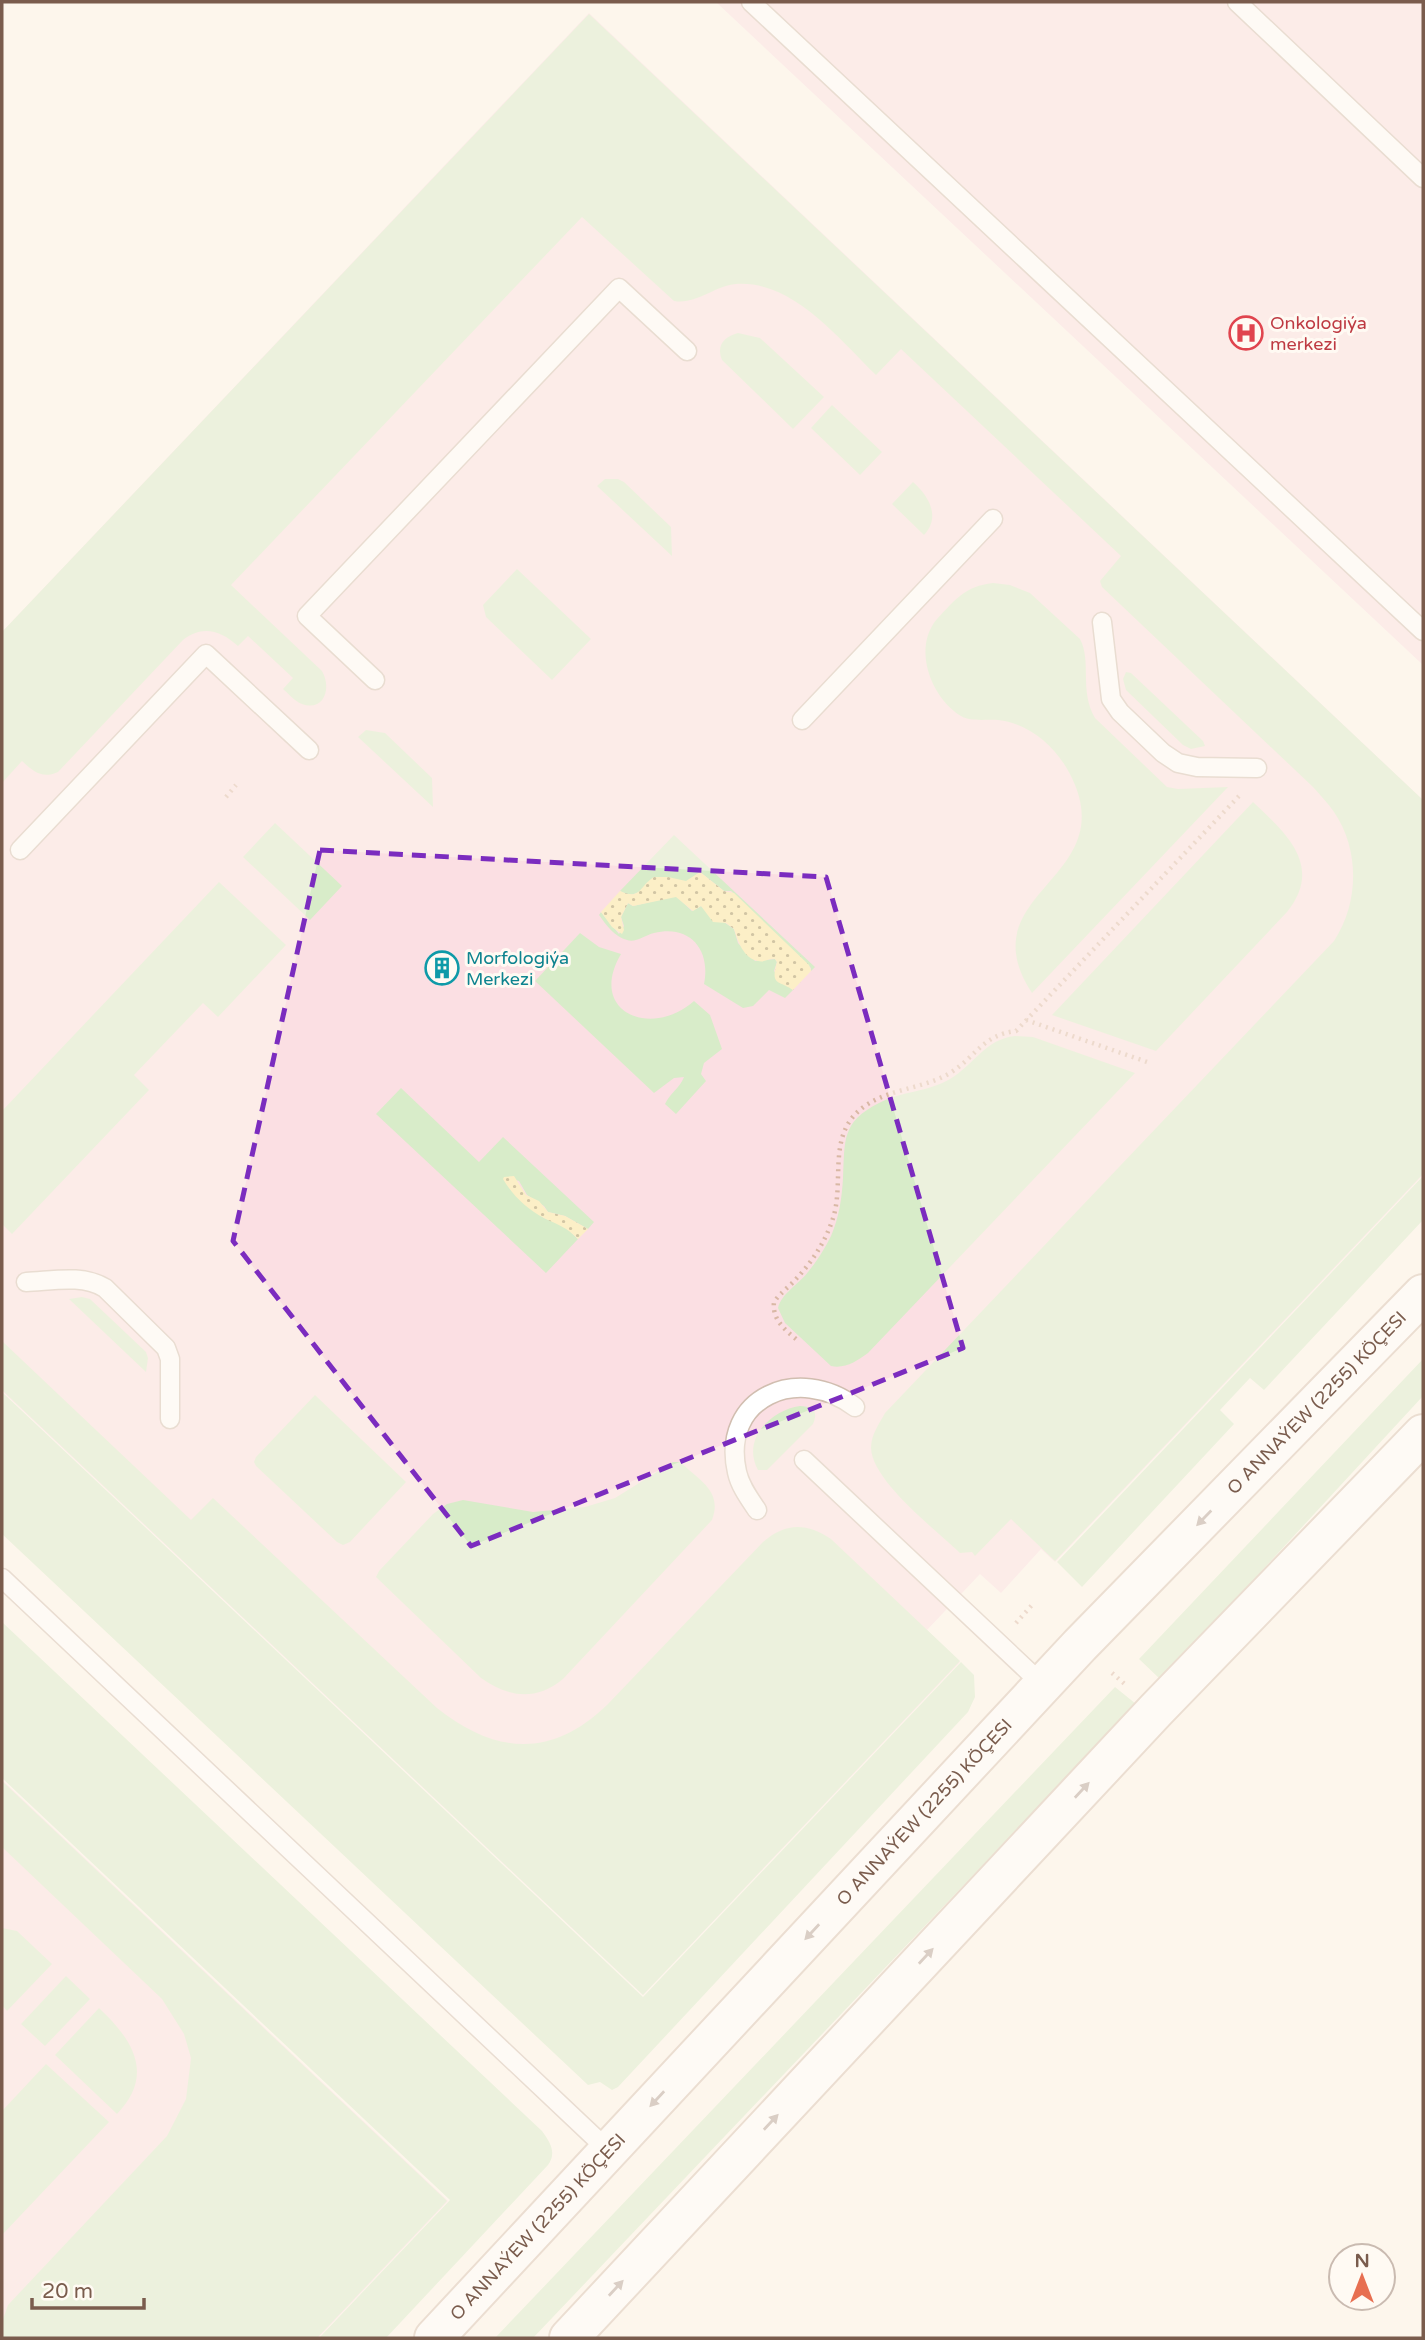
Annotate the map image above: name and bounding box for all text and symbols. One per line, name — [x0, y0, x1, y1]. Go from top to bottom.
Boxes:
place label: Onkologiýa merkezi — [1270, 312, 1367, 355]
hospital icon: Onkologiýa merkezi — [1227, 314, 1265, 352]
place label: Morfologiýa Merkezi — [466, 947, 569, 990]
building icon: Morfologiýa Merkezi — [423, 949, 461, 987]
street label: O ANNAÝEW (2255) KÖÇESI — [1222, 1307, 1411, 1499]
one-way arrow — [1196, 1510, 1212, 1526]
street label: O ANNAÝEW (2255) KÖÇESI — [832, 1714, 1017, 1910]
one-way arrow — [1073, 1782, 1089, 1799]
one-way arrow — [804, 1924, 820, 1941]
one-way arrow — [918, 1948, 934, 1965]
one-way arrow — [649, 2090, 665, 2108]
one-way arrow — [763, 2113, 779, 2131]
street label: O ANNAÝEW (2255) KÖÇESI — [445, 2129, 630, 2325]
north arrow — [1327, 2242, 1397, 2312]
text: N — [1354, 2250, 1370, 2272]
scale bar — [32, 2266, 144, 2310]
text: 20 m — [42, 2279, 93, 2304]
one-way arrow — [607, 2280, 623, 2297]

